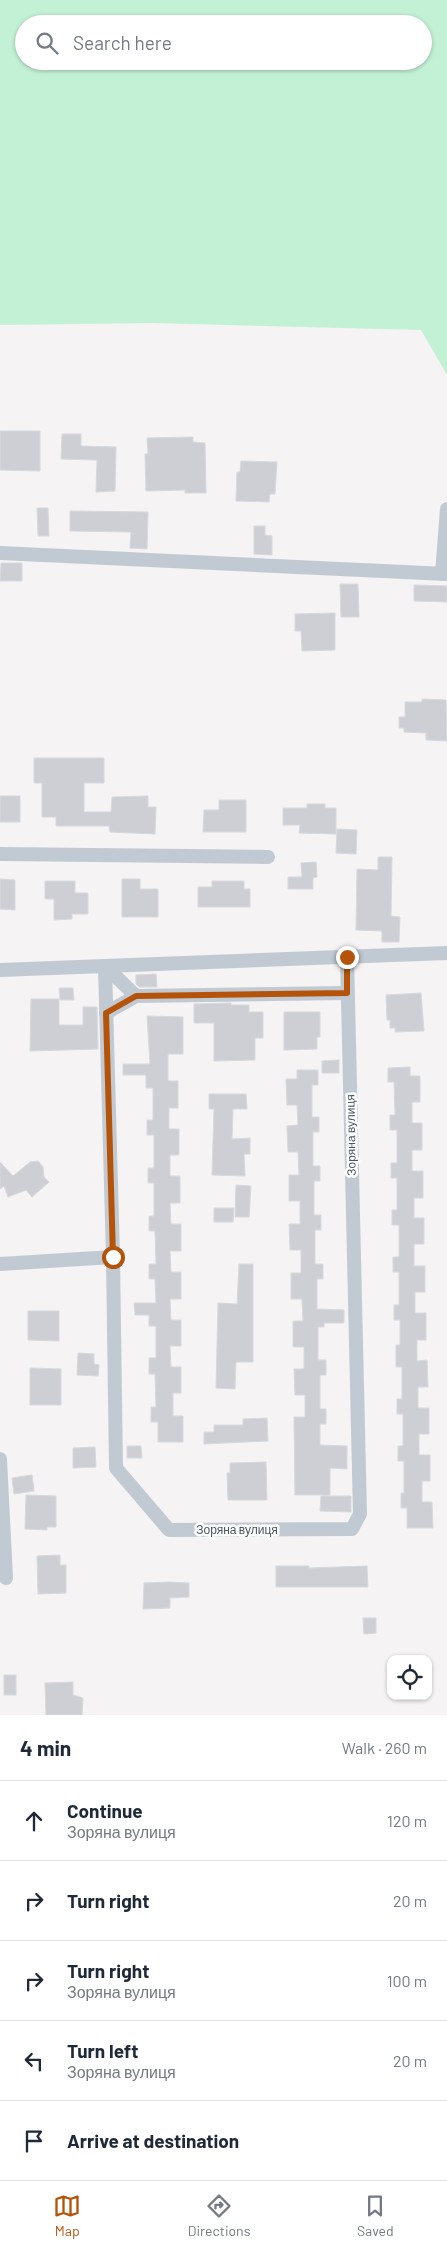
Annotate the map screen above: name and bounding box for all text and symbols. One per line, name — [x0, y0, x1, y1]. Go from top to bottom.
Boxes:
search box — [15, 15, 432, 70]
icon: search — [33, 29, 61, 57]
text: Search here — [73, 31, 172, 54]
route end — [336, 946, 359, 969]
street label: Зоряна вулиця — [342, 1094, 359, 1176]
route start — [102, 1246, 125, 1269]
street label: Зоряна вулиця — [196, 1522, 278, 1537]
map controls — [387, 1655, 432, 1700]
button: locate — [387, 1655, 432, 1700]
text: 4 min — [20, 1735, 71, 1760]
text: Walk · 260 m — [342, 1738, 427, 1757]
text: Continue — [67, 1799, 143, 1822]
icon: ahead — [20, 1807, 48, 1835]
text: 120 m — [387, 1811, 427, 1830]
text: Зоряна вулиця — [67, 1822, 176, 1841]
icon: right — [20, 1887, 48, 1915]
text: Turn right — [67, 1889, 149, 1912]
text: 20 m — [393, 1891, 427, 1910]
text: Turn right — [67, 1959, 149, 1982]
icon: right — [20, 1967, 48, 1995]
text: 100 m — [387, 1971, 427, 1990]
text: Зоряна вулиця — [67, 1982, 176, 2001]
text: Turn left — [67, 2039, 138, 2062]
icon: left — [20, 2047, 48, 2075]
text: 20 m — [393, 2051, 427, 2070]
text: Зоряна вулиця — [67, 2062, 176, 2081]
icon: arrive — [20, 2127, 48, 2155]
text: Arrive at destination — [67, 2129, 239, 2152]
tab: Map — [53, 2192, 81, 2239]
tab: Directions — [188, 2192, 250, 2239]
tab: Saved — [357, 2192, 394, 2239]

